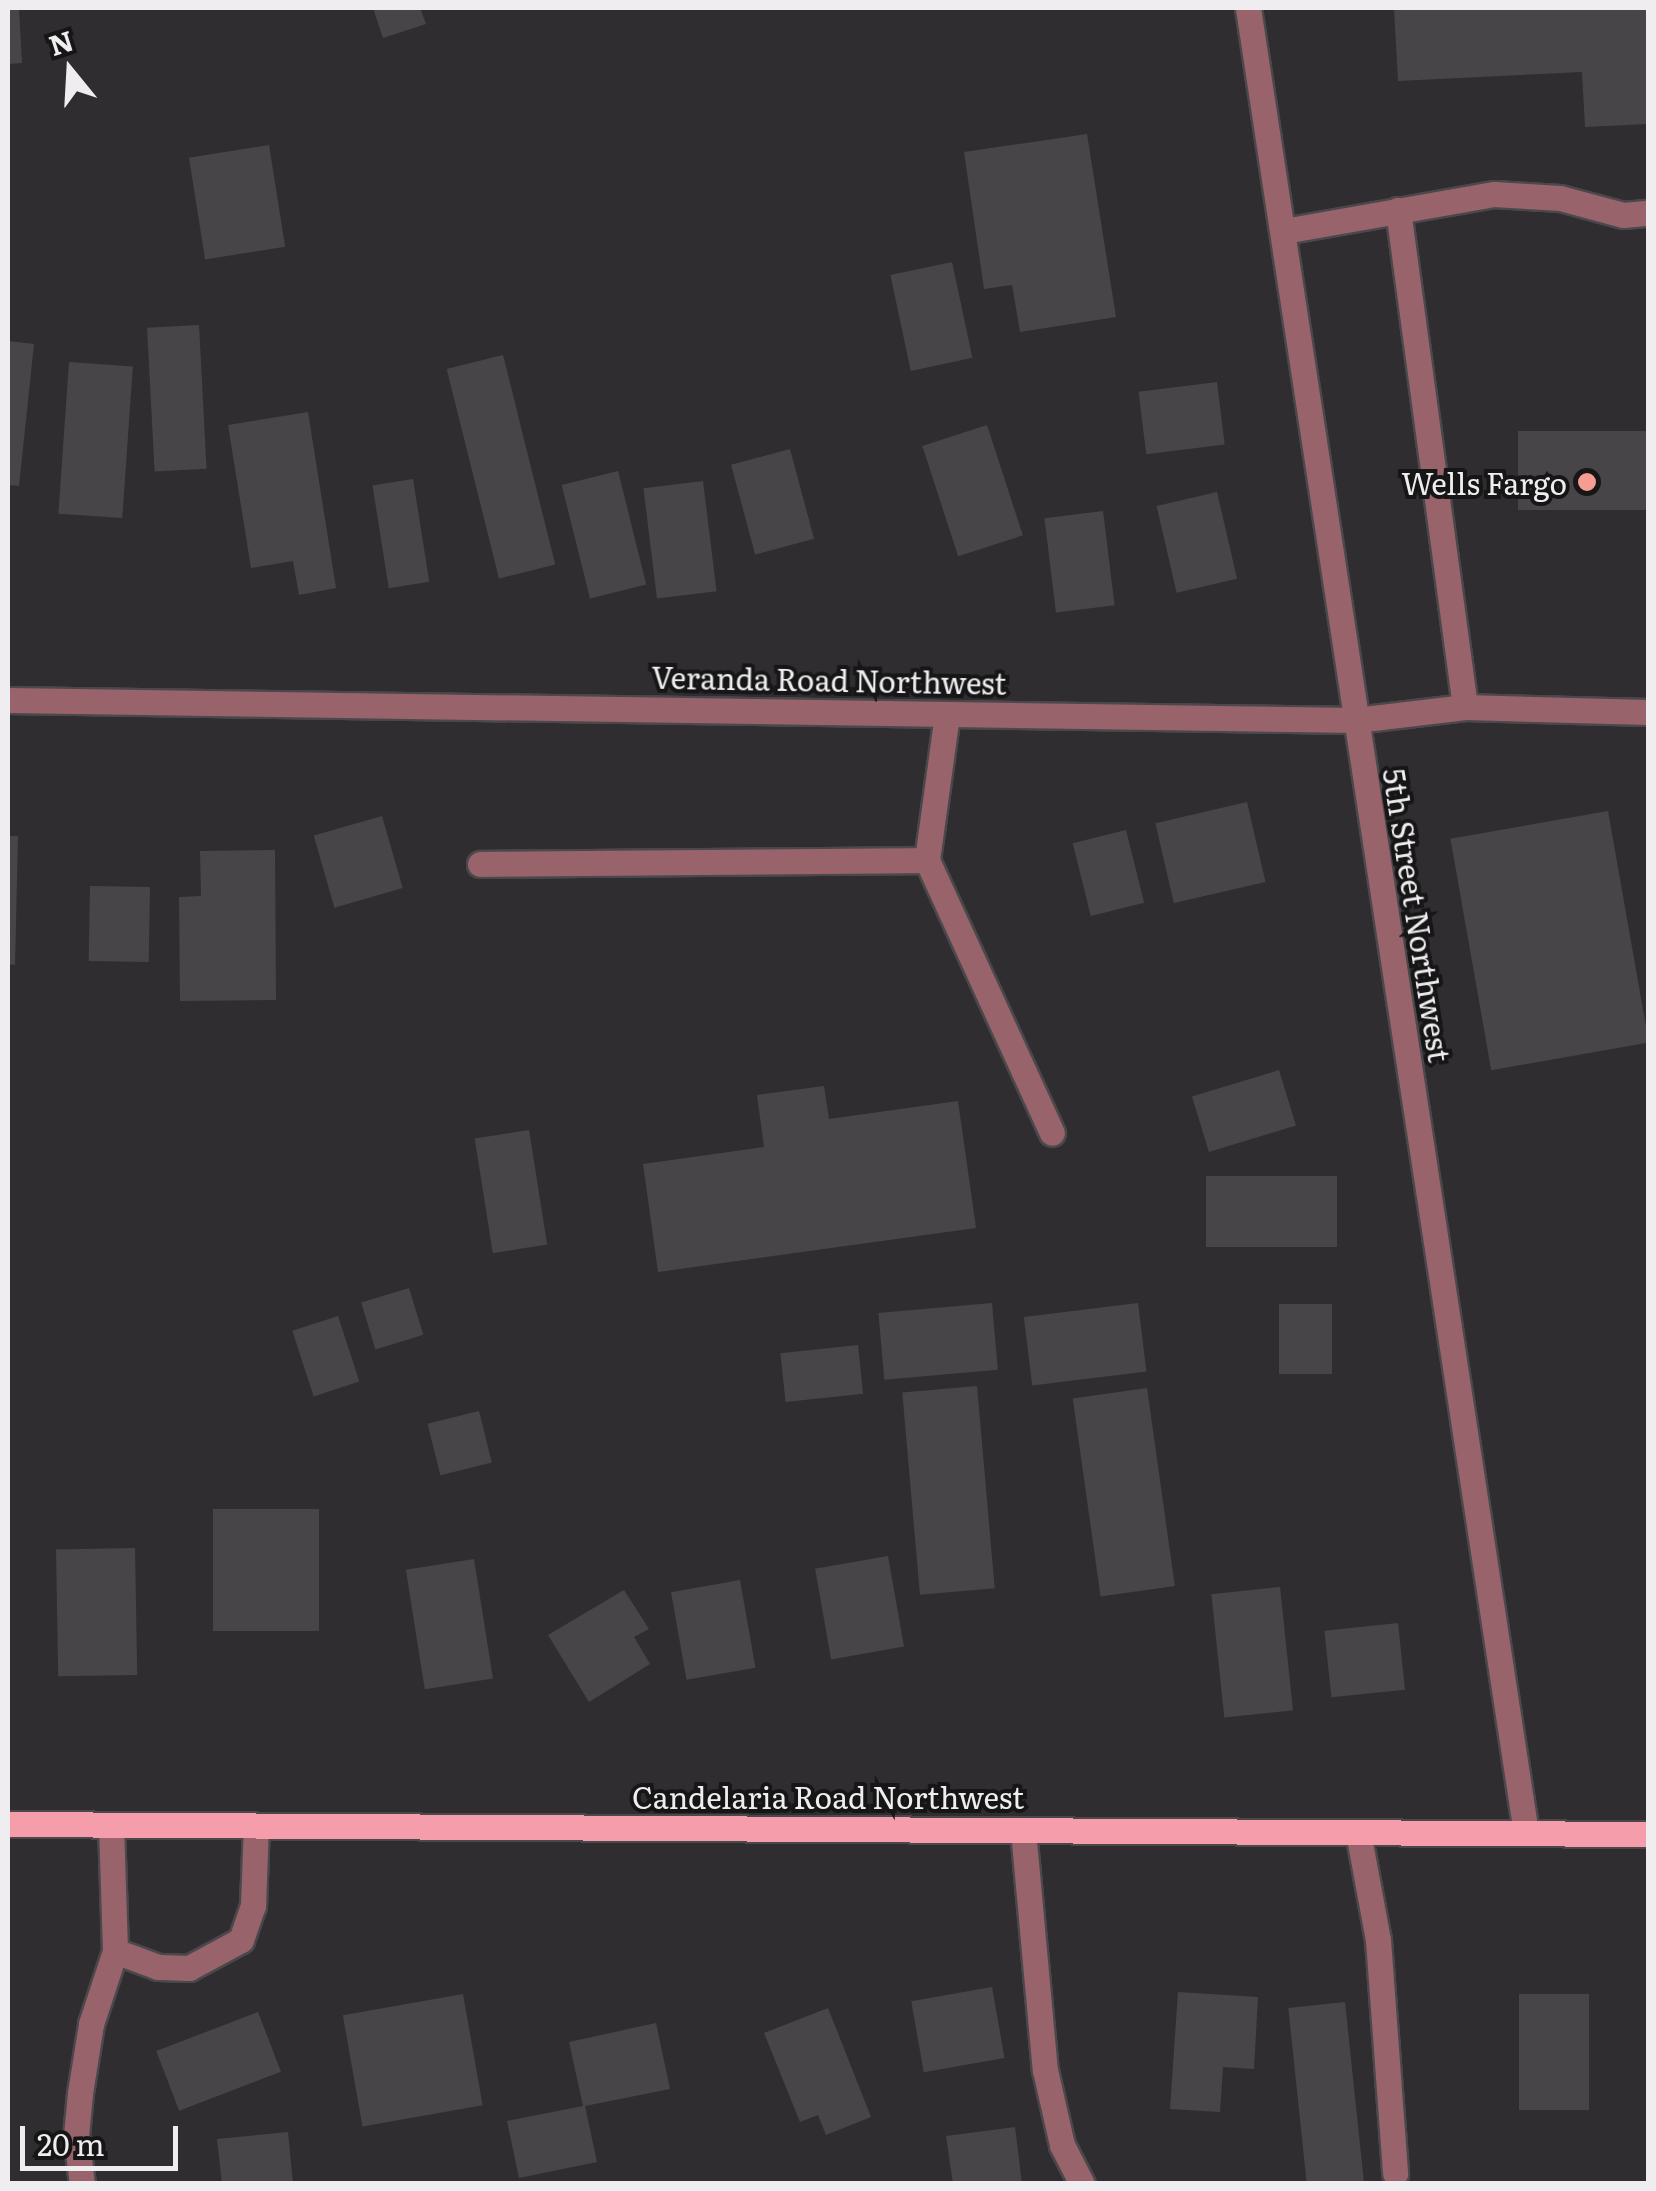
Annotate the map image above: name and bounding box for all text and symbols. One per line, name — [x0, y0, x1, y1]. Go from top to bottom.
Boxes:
text: N — [43, 18, 78, 65]
north arrow — [20, 20, 120, 120]
place label: Wells Fargo — [1401, 464, 1567, 500]
marker: Wells Fargo — [1576, 471, 1598, 493]
street label: Veranda Road Northwest — [651, 658, 1007, 700]
street label: 5th Street Northwest — [1377, 766, 1459, 1064]
street label: Candelaria Road Northwest — [632, 1778, 1024, 1814]
scale bar — [25, 2106, 182, 2168]
text: 20 m — [37, 2121, 105, 2165]

